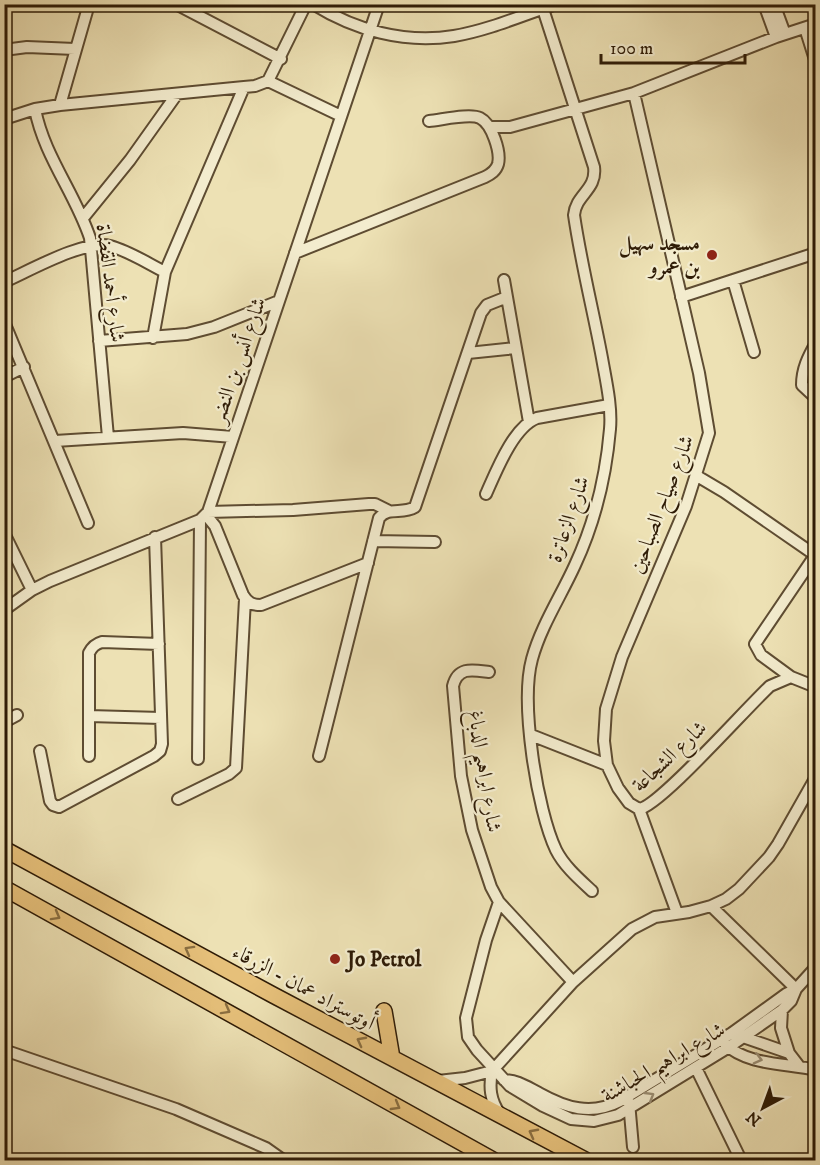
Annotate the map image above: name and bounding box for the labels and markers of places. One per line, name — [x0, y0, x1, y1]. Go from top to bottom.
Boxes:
place label: مسجد سهيل بن عمرو — [619, 231, 700, 281]
marker: مسجد سهيل بن عمرو — [705, 248, 719, 262]
place label: Jo Petrol — [345, 947, 422, 973]
marker: Jo Petrol — [328, 952, 342, 966]

